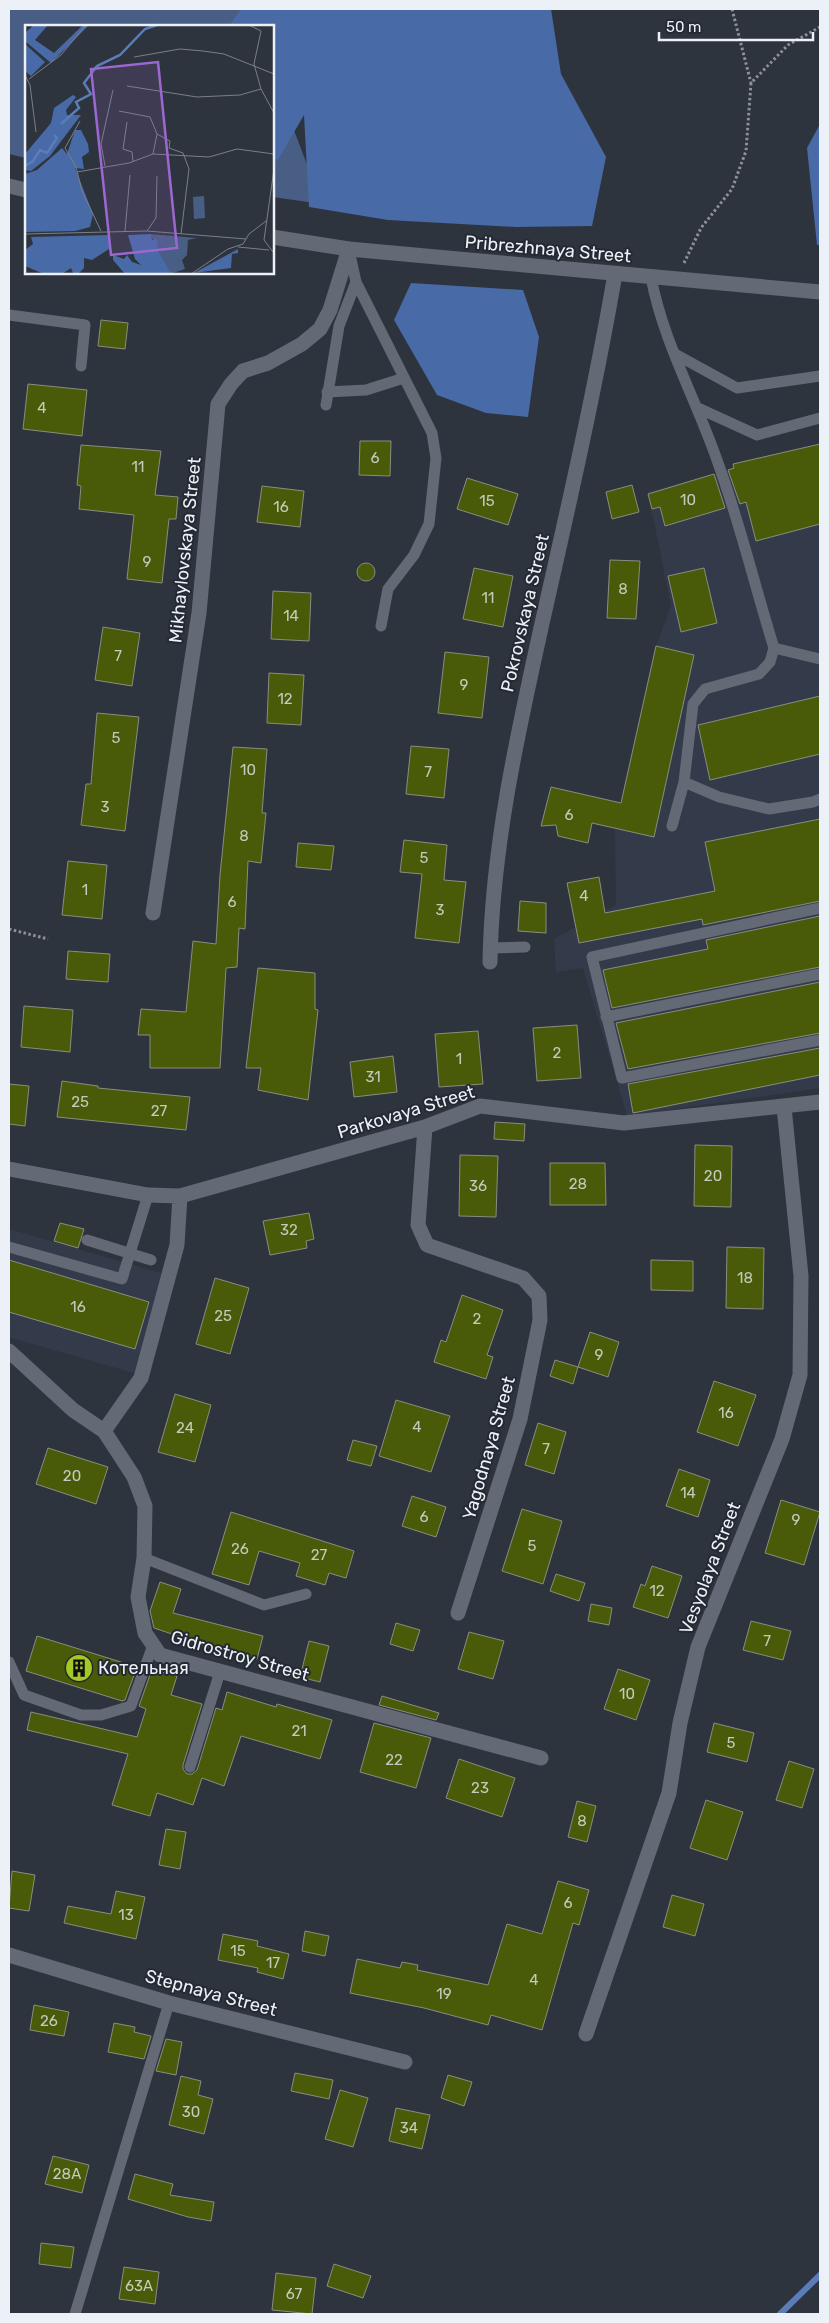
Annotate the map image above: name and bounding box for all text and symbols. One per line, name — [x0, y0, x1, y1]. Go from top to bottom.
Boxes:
scale bar — [659, 10, 813, 42]
text: 50 m — [666, 18, 701, 36]
inset map — [25, 25, 274, 274]
street label: Pribrezhnaya Street — [464, 231, 632, 267]
house number: 4 — [37, 399, 47, 417]
house number: 6 — [370, 449, 380, 467]
street label: Mikhaylovskaya Street — [164, 456, 206, 644]
house number: 11 — [132, 458, 144, 476]
house number: 10 — [680, 491, 696, 509]
house number: 15 — [479, 492, 495, 510]
house number: 16 — [273, 498, 289, 516]
street label: Pokrovskaya Street — [496, 532, 554, 694]
house number: 9 — [143, 553, 152, 571]
house number: 8 — [618, 580, 628, 598]
house number: 11 — [482, 589, 494, 607]
house number: 14 — [283, 607, 299, 625]
house number: 7 — [114, 647, 122, 665]
house number: 9 — [460, 676, 469, 694]
house number: 12 — [277, 690, 293, 708]
house number: 5 — [112, 729, 121, 747]
house number: 10 — [240, 761, 256, 779]
house number: 7 — [424, 763, 432, 781]
house number: 3 — [100, 798, 110, 816]
house number: 6 — [564, 806, 574, 824]
house number: 8 — [239, 827, 249, 845]
house number: 5 — [420, 849, 429, 867]
house number: 1 — [82, 881, 88, 899]
house number: 4 — [579, 887, 589, 905]
house number: 6 — [227, 893, 237, 911]
house number: 3 — [435, 901, 445, 919]
house number: 2 — [553, 1044, 562, 1062]
house number: 1 — [456, 1050, 462, 1068]
house number: 31 — [365, 1068, 381, 1086]
street label: Parkovaya Street — [335, 1081, 477, 1143]
house number: 25 — [71, 1093, 89, 1111]
house number: 27 — [151, 1102, 168, 1120]
house number: 20 — [704, 1167, 722, 1185]
house number: 28 — [569, 1175, 587, 1193]
house number: 36 — [469, 1177, 487, 1195]
house number: 32 — [280, 1221, 298, 1239]
house number: 18 — [737, 1269, 753, 1287]
house number: 16 — [70, 1298, 86, 1316]
house number: 25 — [214, 1307, 232, 1325]
house number: 2 — [473, 1310, 482, 1328]
house number: 9 — [595, 1346, 604, 1364]
street label: Yagodnaya Street — [458, 1374, 520, 1522]
house number: 16 — [718, 1404, 734, 1422]
house number: 4 — [412, 1418, 422, 1436]
house number: 24 — [176, 1419, 194, 1437]
house number: 7 — [542, 1440, 550, 1458]
house number: 20 — [63, 1467, 81, 1485]
house number: 14 — [680, 1484, 696, 1502]
street label: Vesyolaya Street — [675, 1499, 745, 1637]
house number: 6 — [419, 1508, 429, 1526]
house number: 9 — [792, 1511, 801, 1529]
house number: 5 — [528, 1537, 537, 1555]
house number: 26 — [231, 1540, 249, 1558]
house number: 27 — [311, 1546, 328, 1564]
house number: 12 — [649, 1582, 665, 1600]
street label: Gidrostroy Street — [168, 1626, 312, 1686]
house number: 7 — [763, 1632, 771, 1650]
building icon: Котельная — [64, 1653, 94, 1683]
place label: Котельная — [98, 1657, 189, 1679]
house number: 10 — [619, 1685, 635, 1703]
house number: 21 — [291, 1722, 307, 1740]
house number: 5 — [727, 1734, 736, 1752]
house number: 22 — [385, 1751, 403, 1769]
house number: 23 — [471, 1779, 489, 1797]
house number: 8 — [577, 1812, 587, 1830]
house number: 6 — [563, 1894, 573, 1912]
house number: 13 — [118, 1906, 134, 1924]
house number: 15 — [230, 1942, 246, 1960]
house number: 17 — [266, 1954, 280, 1972]
street label: Stepnaya Street — [143, 1965, 279, 2021]
house number: 4 — [529, 1971, 539, 1989]
house number: 19 — [436, 1985, 452, 2003]
house number: 26 — [40, 2012, 58, 2030]
house number: 30 — [182, 2103, 200, 2121]
house number: 34 — [400, 2119, 418, 2137]
house number: 28А — [53, 2165, 81, 2183]
house number: 63А — [125, 2277, 153, 2295]
house number: 67 — [286, 2285, 302, 2303]

